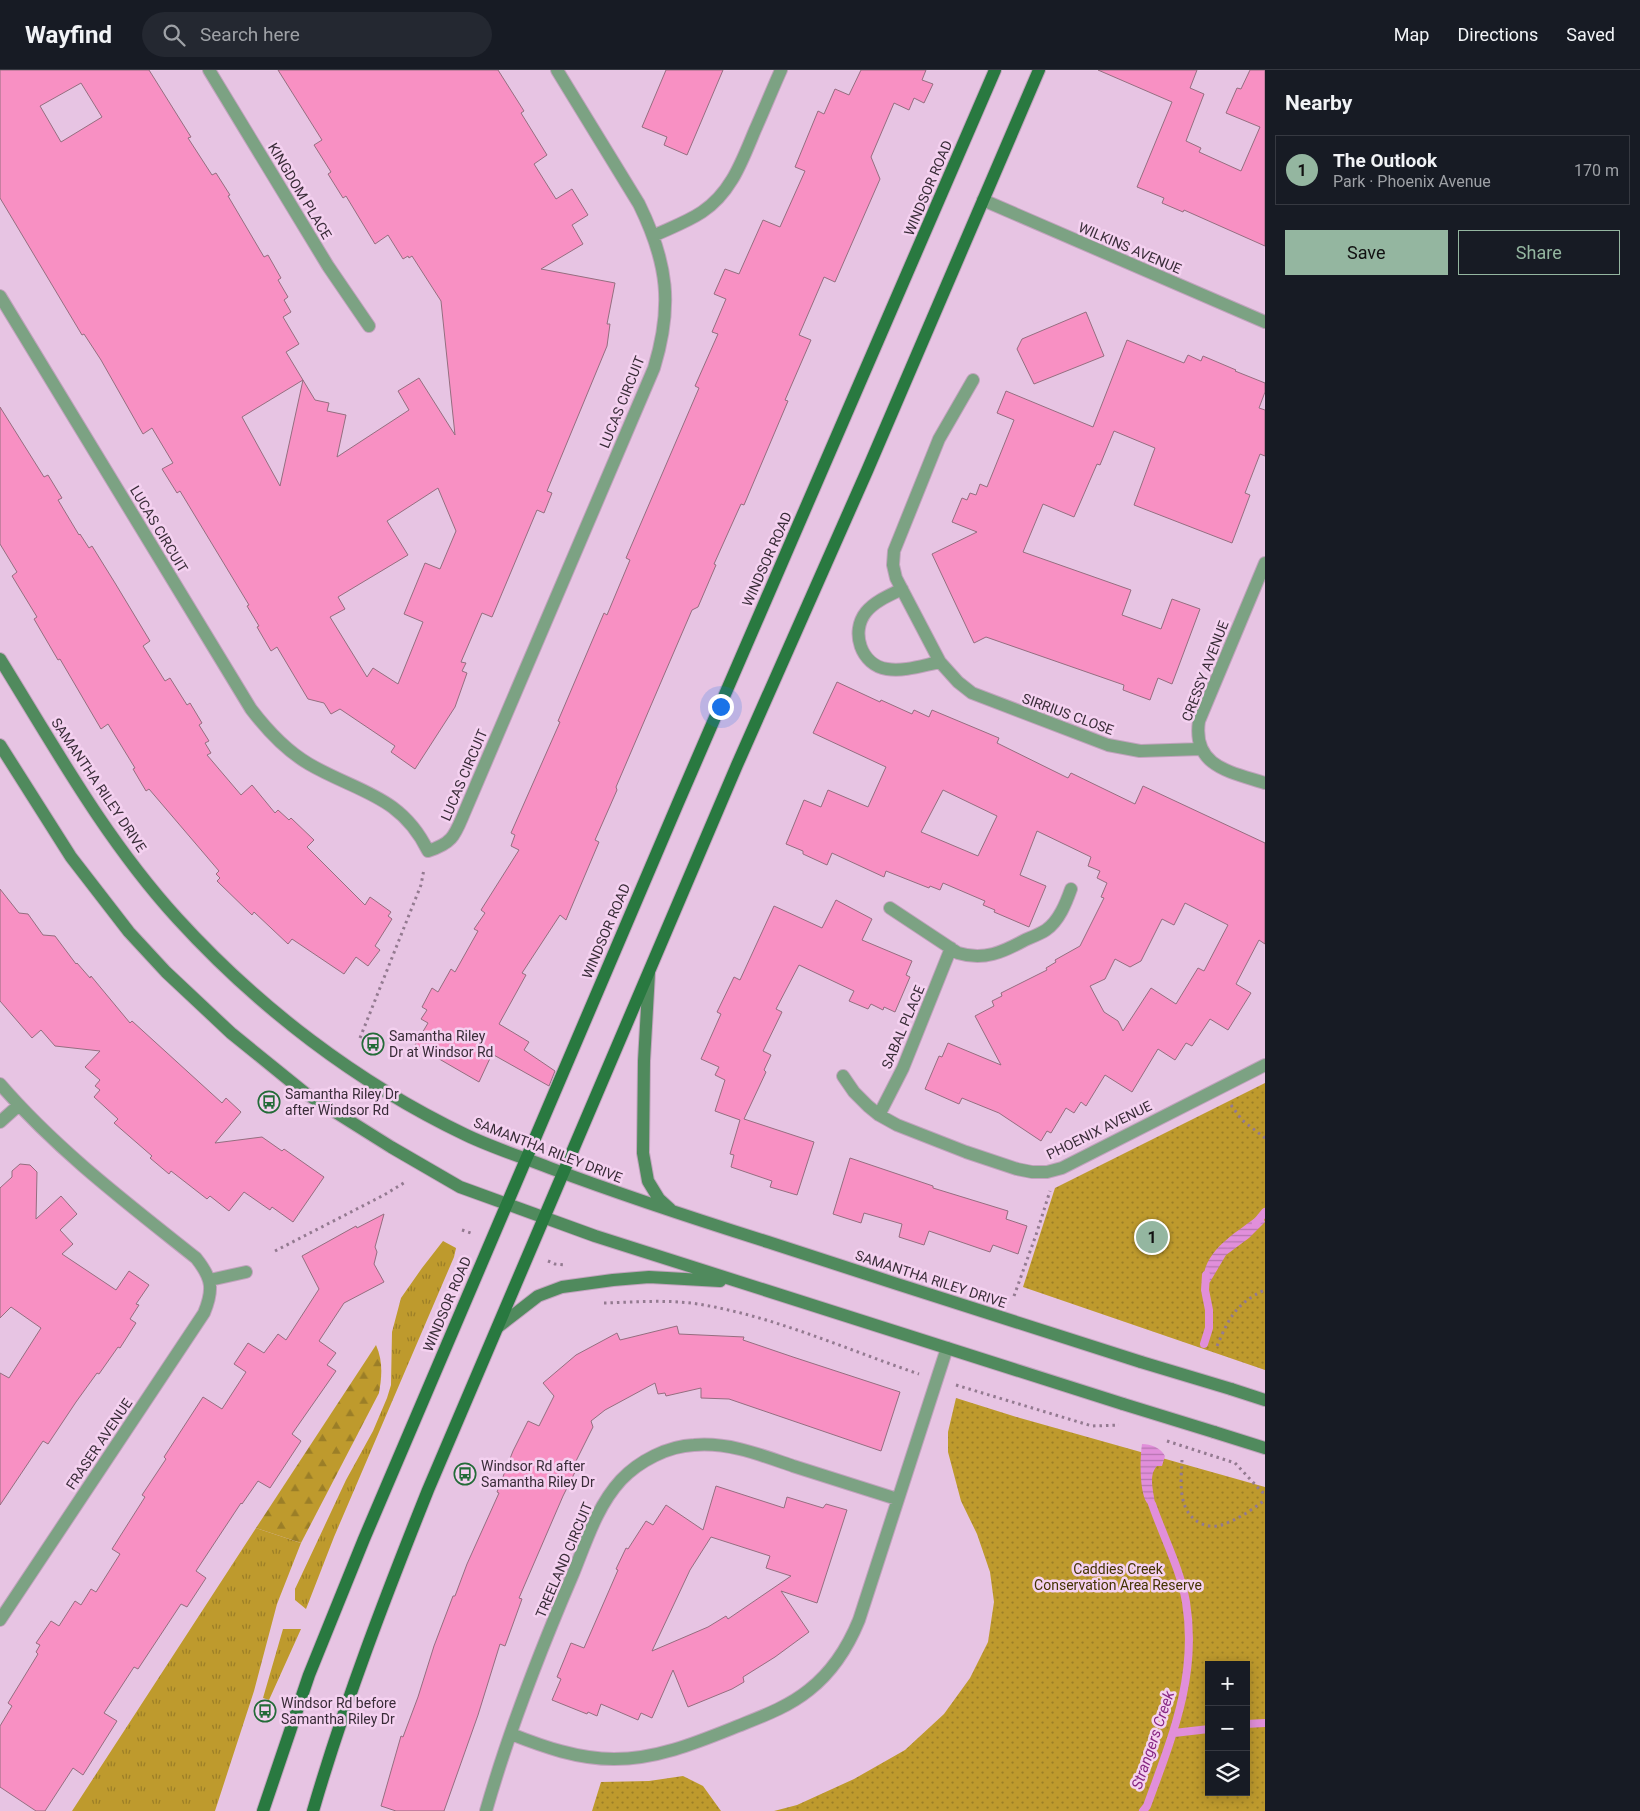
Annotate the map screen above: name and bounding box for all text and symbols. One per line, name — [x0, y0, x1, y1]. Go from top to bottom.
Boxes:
search box — [142, 12, 492, 57]
text: Wayfind — [25, 21, 112, 49]
icon: search — [160, 21, 188, 49]
text: Search here — [200, 23, 300, 46]
text: Map — [1394, 24, 1429, 45]
text: Directions — [1457, 24, 1538, 45]
text: Saved — [1566, 24, 1615, 45]
text: Nearby — [1285, 91, 1352, 115]
street label: WINDSOR ROAD — [901, 138, 955, 238]
street label: KINGDOM PLACE — [265, 140, 335, 242]
text: The Outlook — [1333, 149, 1437, 172]
text: 1 — [1297, 161, 1307, 180]
text: 170 m — [1574, 161, 1619, 180]
text: Park · Phoenix Avenue — [1333, 172, 1491, 191]
street label: WILKINS AVENUE — [1076, 219, 1184, 277]
button: Save — [1285, 230, 1448, 275]
button: Share — [1458, 230, 1620, 275]
street label: LUCAS CIRCUIT — [596, 353, 648, 450]
street label: LUCAS CIRCUIT — [127, 483, 191, 576]
street label: WINDSOR ROAD — [739, 509, 795, 609]
street label: CRESSY AVENUE — [1178, 618, 1232, 724]
street label: SIRRIUS CLOSE — [1020, 690, 1116, 738]
your location — [708, 694, 734, 720]
street label: SAMANTHA RILEY DRIVE — [48, 715, 150, 855]
street label: LUCAS CIRCUIT — [437, 726, 491, 823]
street label: WINDSOR ROAD — [579, 881, 633, 981]
street label: SABAL PLACE — [878, 983, 928, 1071]
place label: Samantha Riley Dr at Windsor Rd — [389, 1028, 493, 1060]
bus stop icon: Samantha Riley Dr at Windsor Rd — [361, 1032, 385, 1056]
place label: Samantha Riley Dr after Windsor Rd — [285, 1086, 399, 1118]
bus stop icon: Samantha Riley Dr after Windsor Rd — [257, 1090, 281, 1114]
street label: PHOENIX AVENUE — [1044, 1098, 1154, 1162]
street label: SAMANTHA RILEY DRIVE — [471, 1114, 625, 1186]
pin: 1 — [1136, 1218, 1168, 1256]
street label: SAMANTHA RILEY DRIVE — [853, 1247, 1009, 1311]
street label: WINDSOR ROAD — [420, 1254, 474, 1354]
street label: FRASER AVENUE — [63, 1395, 135, 1493]
place label: Windsor Rd after Samantha Riley Dr — [481, 1458, 595, 1490]
bus stop icon: Windsor Rd after Samantha Riley Dr — [453, 1462, 477, 1486]
street label: TREELAND CIRCUIT — [532, 1499, 596, 1620]
park label: Caddies Creek Conservation Area Reserve — [1034, 1561, 1202, 1593]
map controls — [1205, 1661, 1250, 1796]
button: + — [1205, 1661, 1250, 1706]
water label: Strangers Creek — [1128, 1688, 1178, 1792]
place label: Windsor Rd before Samantha Riley Dr — [281, 1695, 396, 1727]
bus stop icon: Windsor Rd before Samantha Riley Dr — [253, 1699, 277, 1723]
button: − — [1205, 1706, 1250, 1751]
button: layers — [1205, 1751, 1250, 1796]

